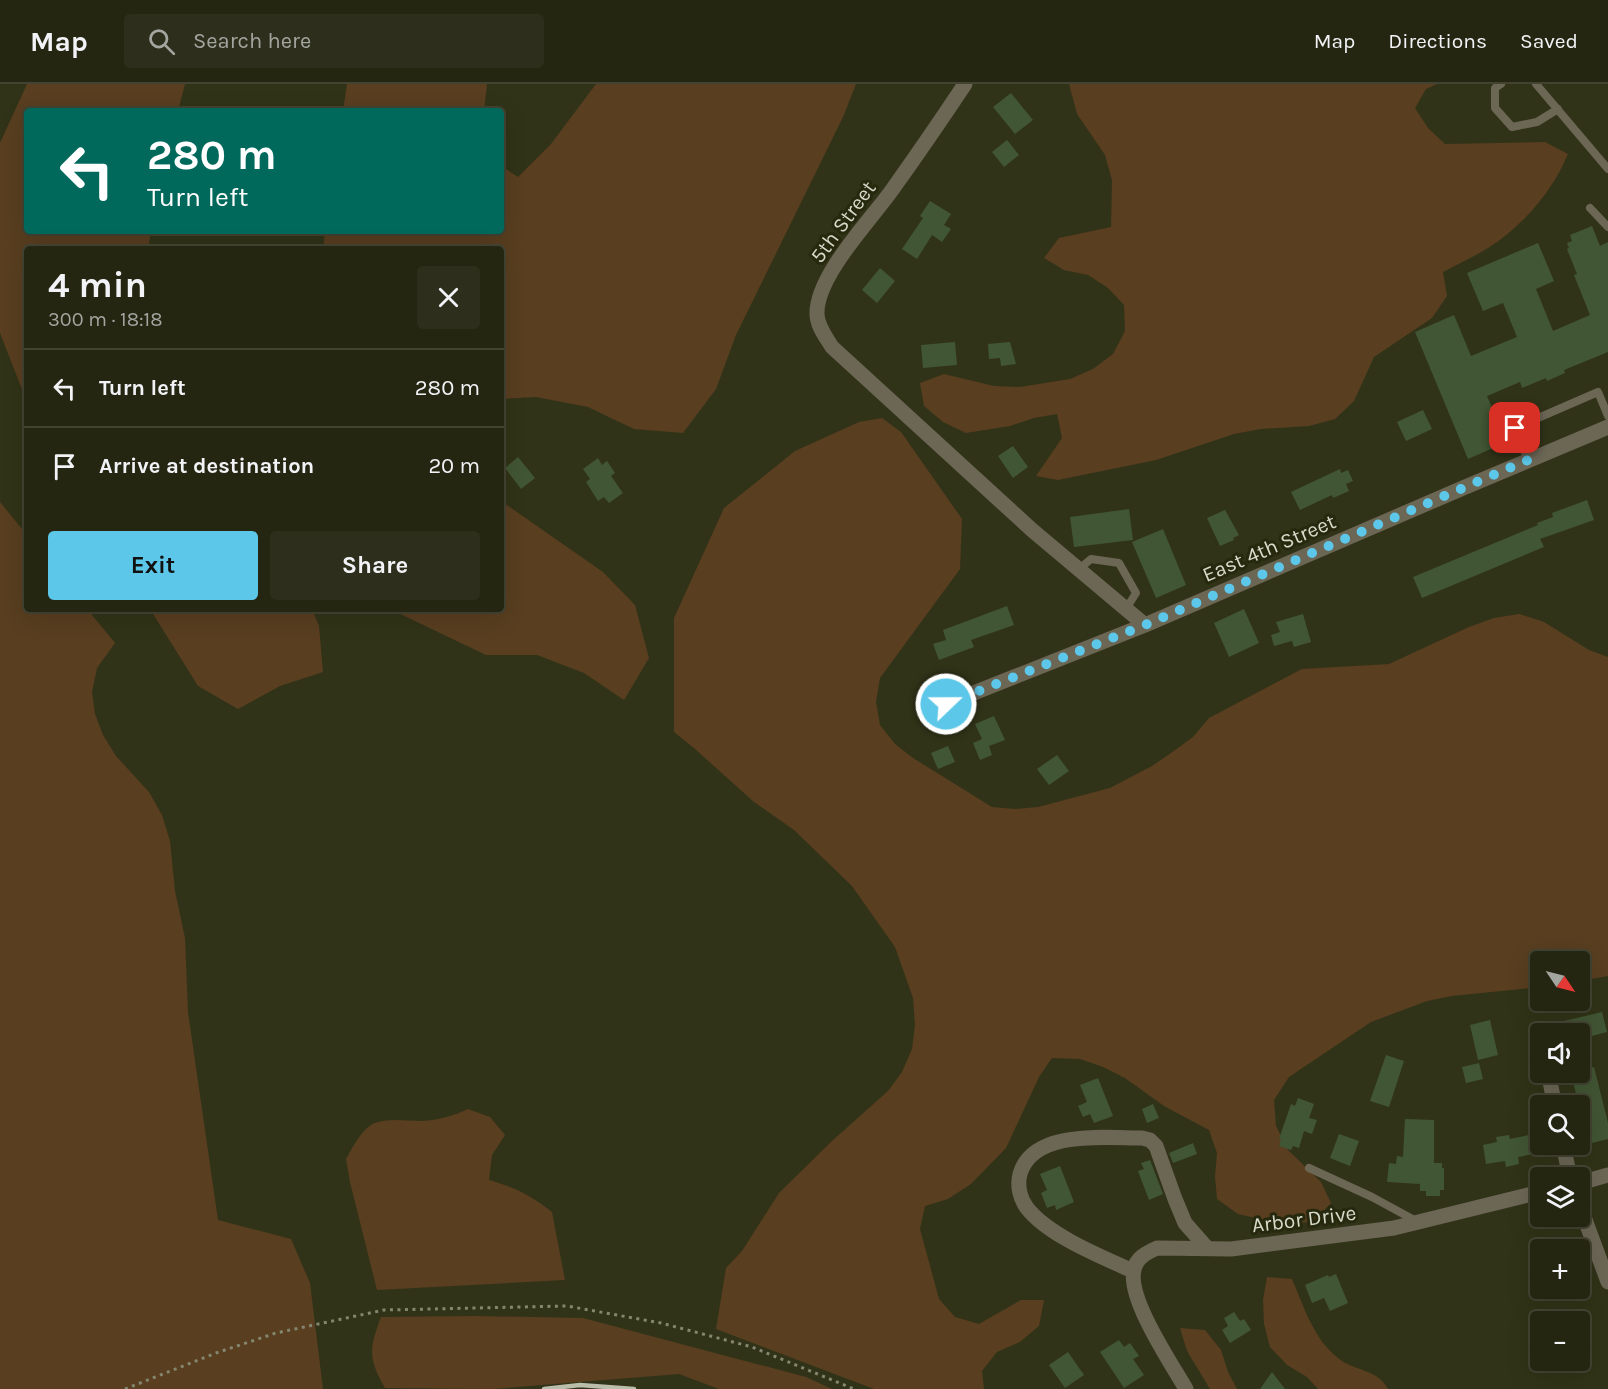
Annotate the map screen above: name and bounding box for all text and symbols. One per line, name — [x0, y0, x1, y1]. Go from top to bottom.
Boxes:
search box — [124, 14, 544, 68]
text: Map — [30, 25, 88, 58]
icon: search — [145, 25, 178, 58]
text: Search here — [193, 28, 311, 54]
text: Map — [1314, 29, 1355, 53]
text: Directions — [1388, 29, 1487, 53]
text: Saved — [1520, 29, 1578, 53]
text: 280 m — [147, 130, 277, 180]
icon: left — [48, 132, 126, 210]
street label: 5th Street — [805, 176, 881, 268]
text: Turn left — [147, 181, 248, 213]
text: 4 min — [48, 264, 147, 306]
button: close — [417, 266, 480, 329]
text: 300 m · 18:18 — [48, 308, 163, 331]
icon: left — [48, 372, 81, 405]
text: Turn left — [99, 375, 186, 401]
text: 280 m — [415, 375, 480, 401]
pin — [1489, 402, 1540, 453]
icon: arrive — [1498, 411, 1531, 444]
icon: arrive — [48, 450, 81, 483]
text: Arrive at destination — [99, 453, 314, 479]
text: 20 m — [428, 453, 480, 479]
street label: East 4th Street — [1199, 509, 1339, 587]
button: Exit — [48, 531, 258, 600]
button: Share — [270, 531, 480, 600]
position arrow — [914, 672, 978, 736]
north arrow — [1530, 951, 1590, 1011]
map controls — [1530, 951, 1590, 1371]
button: sound — [1530, 1023, 1590, 1083]
button: search — [1530, 1095, 1590, 1155]
button: layers — [1530, 1167, 1590, 1227]
street label: Arbor Drive — [1250, 1201, 1358, 1237]
button: + — [1530, 1239, 1590, 1299]
button: − — [1530, 1311, 1590, 1371]

